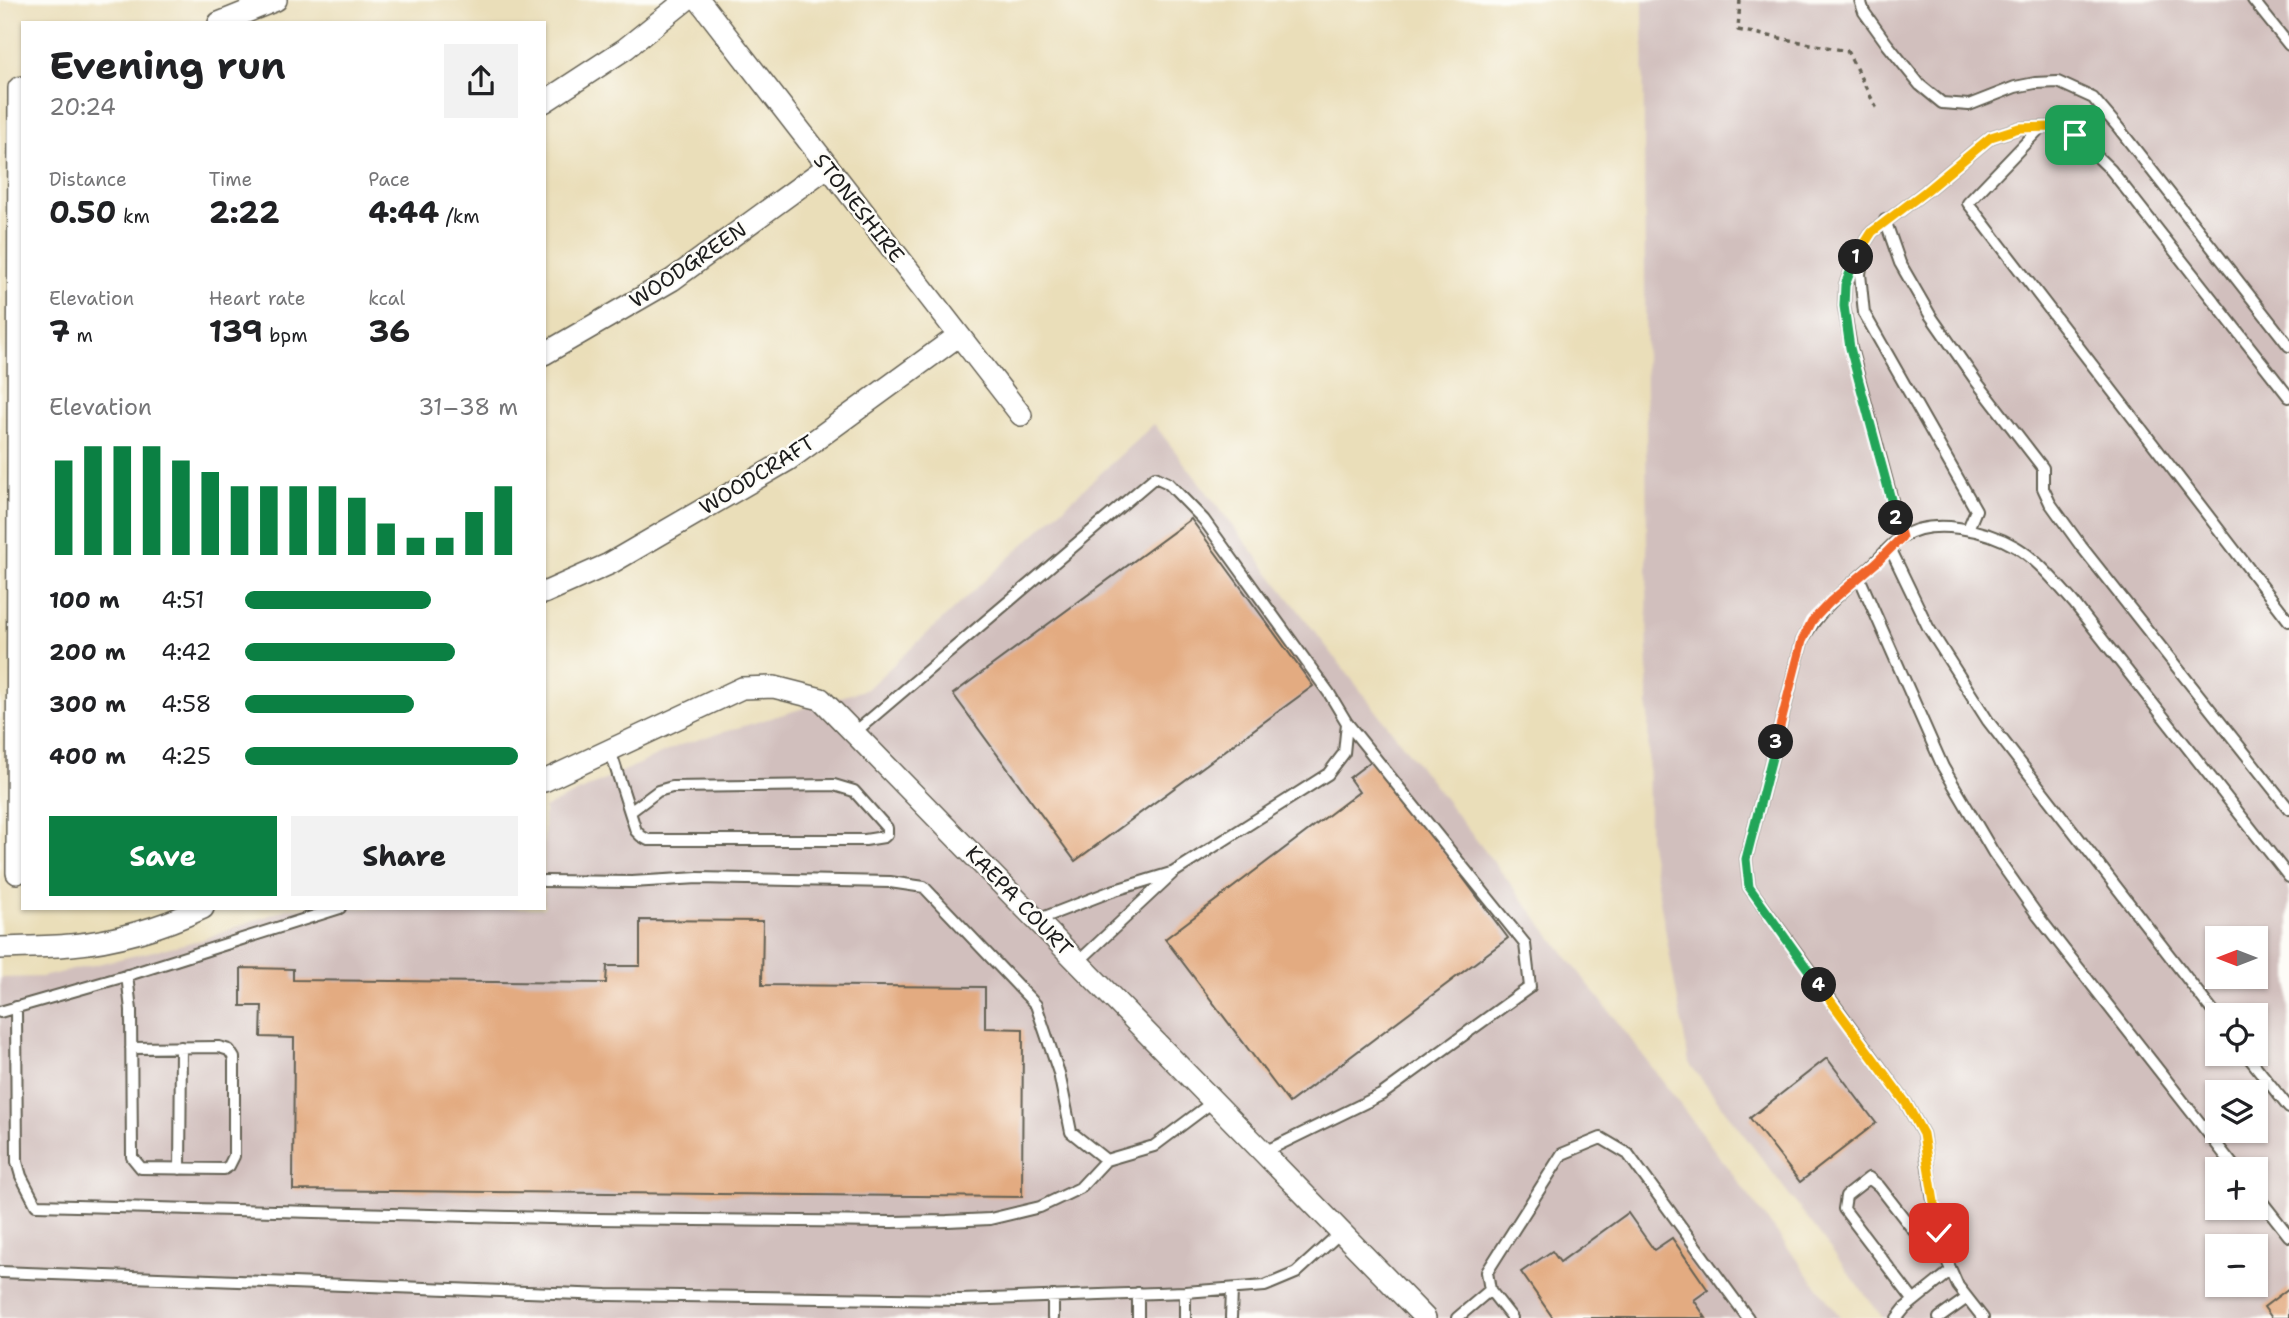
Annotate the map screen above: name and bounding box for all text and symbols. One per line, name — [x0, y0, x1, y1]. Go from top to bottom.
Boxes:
text: Evening run — [49, 40, 286, 91]
button: share — [444, 44, 518, 118]
text: 20:24 — [49, 92, 116, 122]
pin — [2045, 105, 2105, 165]
icon: arrive — [2056, 116, 2094, 154]
street label: STONESHIRE — [807, 147, 911, 269]
text: Distance — [49, 167, 127, 192]
text: Time — [209, 167, 252, 192]
text: Pace — [368, 167, 410, 192]
text: 0.50 — [49, 192, 116, 233]
text: 2:22 — [209, 192, 280, 233]
text: 4:44 — [368, 192, 439, 233]
text: km — [116, 204, 150, 229]
text: /km — [439, 204, 480, 229]
street label: WOODGREEN — [624, 215, 752, 315]
pin: 1 — [1839, 240, 1874, 274]
text: 1 — [1851, 244, 1860, 269]
text: Elevation — [49, 286, 134, 311]
text: Heart rate — [209, 286, 305, 311]
text: kcal — [368, 286, 405, 311]
text: 7 — [49, 311, 70, 352]
text: 139 — [209, 311, 263, 352]
text: 36 — [368, 311, 410, 352]
text: m — [70, 323, 93, 348]
text: bpm — [263, 323, 308, 348]
text: Elevation — [49, 392, 152, 422]
text: 31–38 m — [418, 392, 518, 422]
street label: WOODCRAFT — [694, 428, 820, 522]
pin: 2 — [1878, 500, 1913, 536]
text: 2 — [1889, 505, 1902, 530]
text: 100 m — [49, 585, 120, 615]
text: 4:51 — [161, 585, 205, 615]
text: 200 m — [49, 637, 126, 667]
text: 4:42 — [161, 637, 212, 667]
text: 300 m — [49, 689, 126, 719]
text: 4:58 — [161, 689, 212, 719]
pin: 3 — [1758, 724, 1794, 760]
text: 3 — [1769, 729, 1782, 754]
text: 400 m — [49, 741, 126, 771]
text: 4:25 — [161, 741, 211, 771]
button: Save — [49, 816, 277, 896]
button: Share — [291, 816, 518, 896]
street label: KAEPA COURT — [959, 840, 1079, 962]
north arrow — [2205, 926, 2268, 989]
map controls — [2205, 926, 2268, 1297]
pin: 4 — [1801, 968, 1836, 1002]
text: 4 — [1812, 972, 1825, 997]
button: locate — [2205, 1003, 2268, 1066]
button: layers — [2205, 1080, 2268, 1143]
button: + — [2205, 1157, 2268, 1220]
pin — [1909, 1203, 1969, 1263]
icon: check — [1920, 1214, 1958, 1252]
button: − — [2205, 1234, 2268, 1297]

